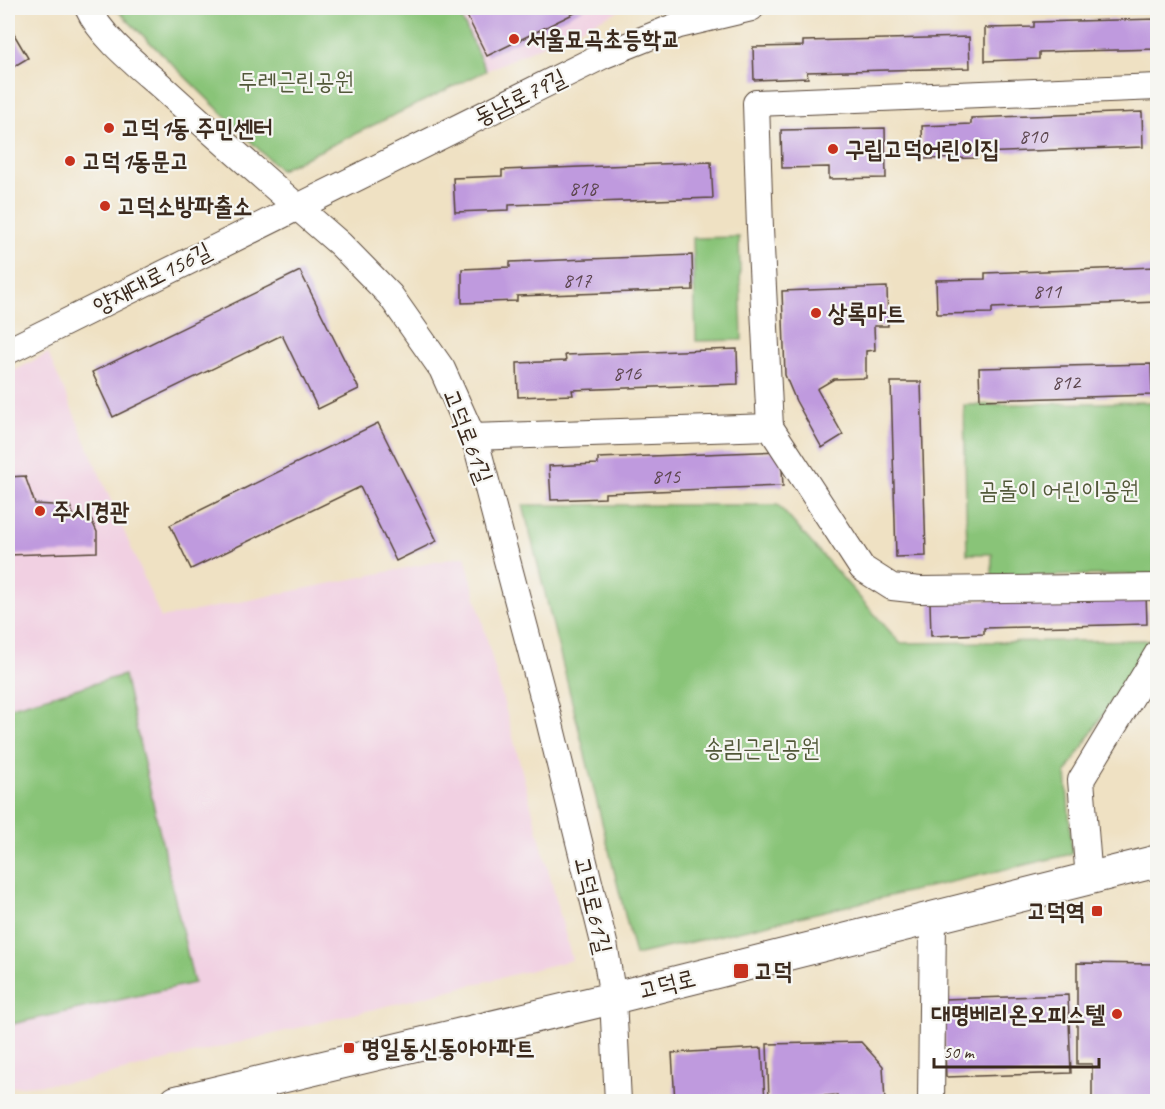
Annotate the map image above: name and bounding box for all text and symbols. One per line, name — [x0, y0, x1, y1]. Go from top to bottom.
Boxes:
place label: 서울묘곡초등학교 — [526, 24, 681, 54]
marker: 서울묘곡초등학교 — [507, 32, 521, 46]
street label: 동남로79길 — [469, 62, 571, 132]
park label: 두레근린공원 — [238, 66, 354, 96]
place label: 고덕1동 주민센터 — [121, 113, 273, 143]
marker: 고덕1동 주민센터 — [102, 121, 116, 135]
house number: 810 — [1019, 123, 1049, 149]
place label: 구립고덕어린이집 — [845, 134, 1000, 164]
marker: 구립고덕어린이집 — [826, 142, 840, 156]
place label: 고덕1동문고 — [82, 146, 189, 176]
marker: 고덕1동문고 — [63, 154, 77, 168]
house number: 818 — [569, 175, 600, 201]
place label: 고덕소방파출소 — [117, 191, 252, 221]
marker: 고덕소방파출소 — [98, 199, 112, 213]
street label: 양재대로156길 — [88, 235, 216, 321]
house number: 817 — [563, 267, 593, 293]
house number: 811 — [1033, 278, 1063, 304]
place label: 상록마트 — [828, 298, 905, 328]
marker: 상록마트 — [809, 306, 823, 320]
house number: 816 — [613, 360, 642, 386]
house number: 812 — [1052, 369, 1082, 395]
street label: 고덕로61길 — [436, 384, 500, 488]
house number: 815 — [652, 463, 682, 489]
park label: 곰돌이 어린이공원 — [979, 475, 1139, 505]
place label: 주시경관 — [52, 496, 130, 526]
marker: 주시경관 — [33, 504, 47, 518]
park label: 송림근린공원 — [704, 733, 820, 763]
street label: 고덕로61길 — [567, 853, 619, 957]
place label: 고덕역 — [1027, 896, 1085, 926]
marker: 고덕역 — [1090, 904, 1104, 918]
place label: 고덕 — [754, 956, 793, 986]
street label: 고덕로 — [635, 962, 699, 1006]
marker: 고덕 — [732, 962, 750, 980]
place label: 대명베리온오피스텔 — [931, 999, 1106, 1029]
marker: 대명베리온오피스텔 — [1110, 1007, 1124, 1021]
scale bar — [934, 1031, 1099, 1069]
place label: 명일동신동아아파트 — [361, 1033, 535, 1063]
marker: 명일동신동아아파트 — [342, 1041, 356, 1055]
text: 50 m — [943, 1041, 976, 1063]

